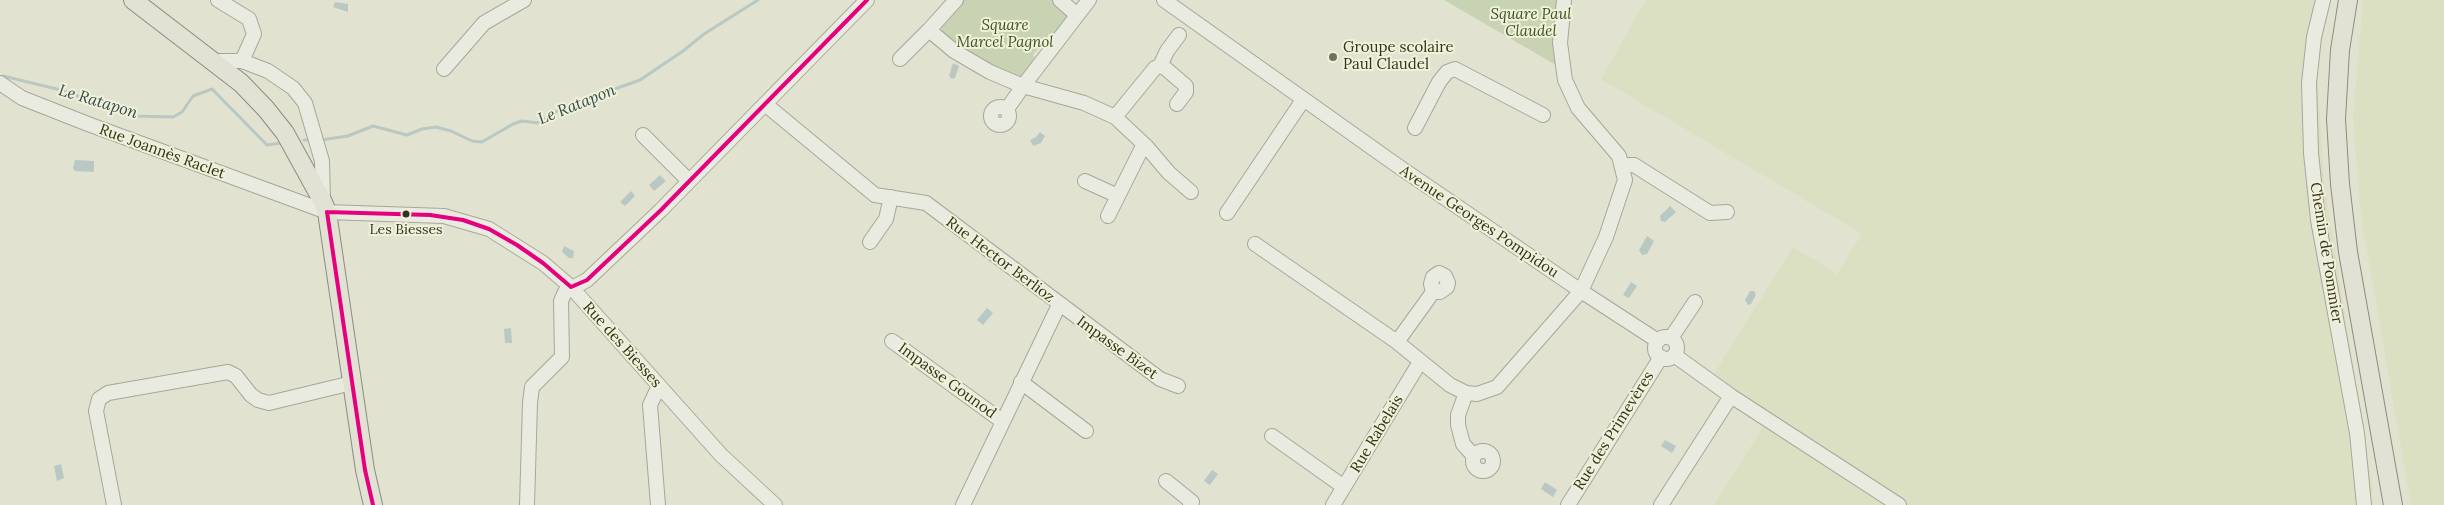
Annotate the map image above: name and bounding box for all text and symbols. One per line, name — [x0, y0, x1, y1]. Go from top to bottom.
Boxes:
park label: Square Paul Claudel — [1490, 6, 1572, 41]
park label: Square Marcel Pagnol — [957, 17, 1053, 52]
place label: Groupe scolaire Paul Claudel — [1343, 39, 1454, 74]
marker: Groupe scolaire Paul Claudel — [1327, 51, 1339, 63]
water label: Le Ratapon — [56, 81, 140, 123]
water label: Le Ratapon — [536, 81, 618, 129]
street label: Rue Joannès Raclet — [97, 121, 227, 183]
street label: Avenue Georges Pompidou — [1396, 162, 1562, 282]
street label: Chemin de Pommier — [2306, 181, 2346, 325]
marker: Les Biesses — [401, 209, 411, 219]
street label: Rue Hector Berlioz — [942, 213, 1058, 307]
place label: Les Biesses — [370, 222, 442, 238]
street label: Rue des Biesses — [579, 298, 665, 392]
street label: Impasse Bizet — [1073, 313, 1161, 383]
street label: Impasse Gounod — [894, 339, 1000, 423]
street label: Rue des Primevères — [1570, 368, 1658, 494]
street label: Rue Rabelais — [1347, 392, 1407, 476]

